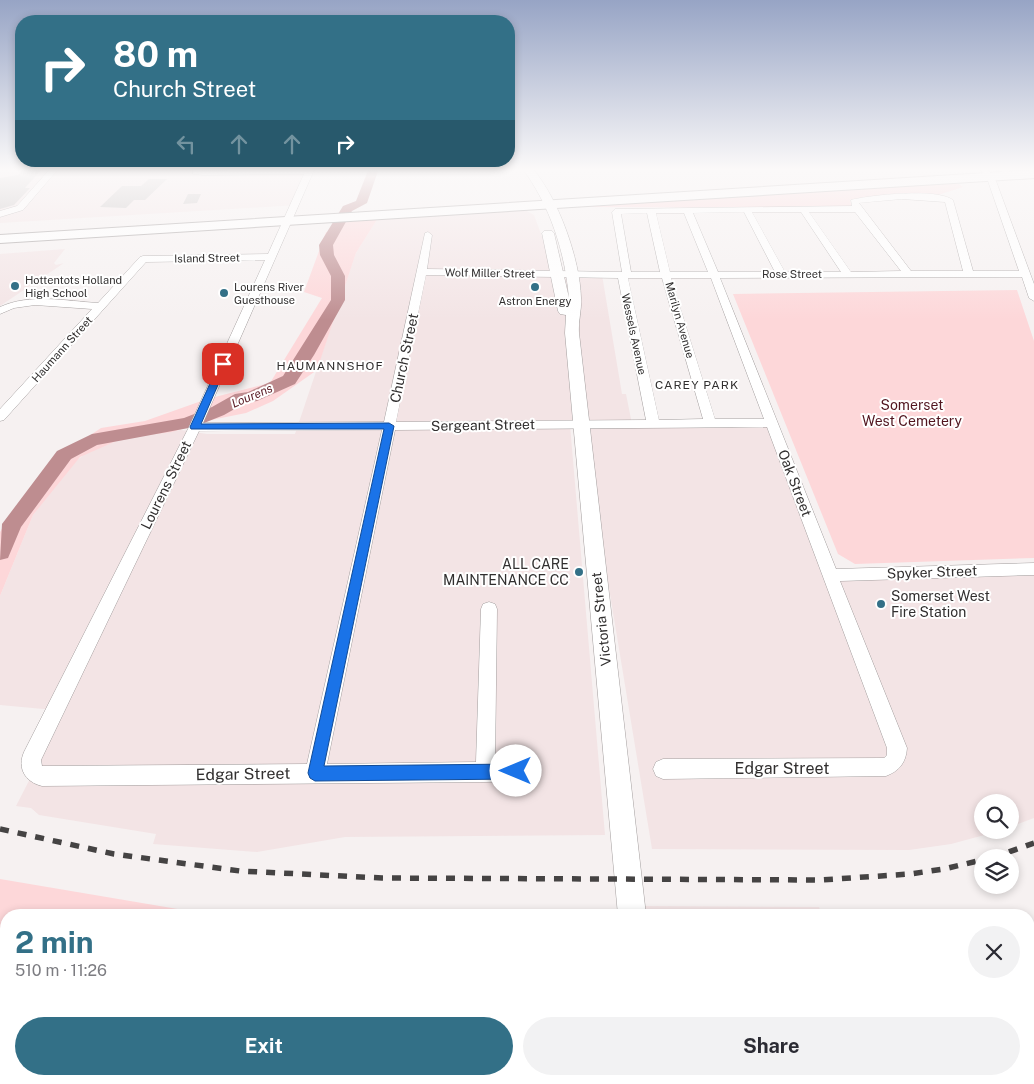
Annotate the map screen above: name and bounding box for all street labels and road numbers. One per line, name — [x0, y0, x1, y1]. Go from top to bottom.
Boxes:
street label: Island Street — [174, 251, 240, 265]
street label: Wolf Miller Street — [445, 266, 535, 280]
street label: Rose Street — [762, 268, 822, 280]
street label: Marilyn Avenue — [663, 281, 697, 359]
street label: Wessels Avenue — [620, 292, 648, 376]
street label: Church Street — [387, 312, 421, 404]
street label: Haumann Street — [29, 314, 95, 384]
street label: Sergeant Street — [431, 416, 535, 434]
street label: Lourens Street — [138, 438, 194, 532]
street label: Oak Street — [775, 447, 815, 519]
street label: Spyker Street — [887, 562, 977, 582]
street label: Victoria Street — [588, 571, 614, 667]
street label: Edgar Street — [735, 759, 829, 778]
street label: Edgar Street — [195, 764, 291, 784]

